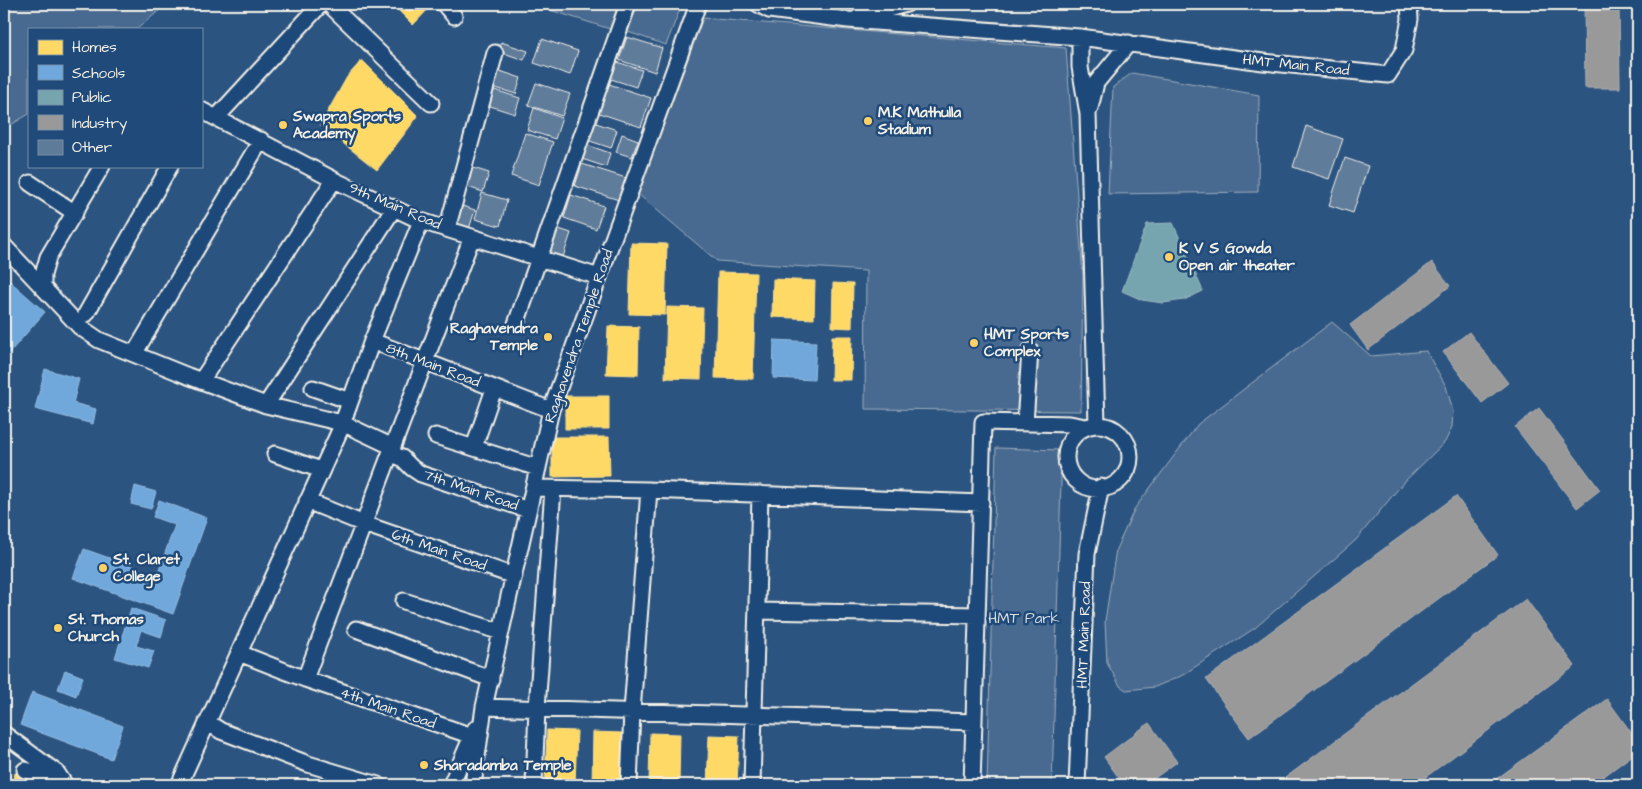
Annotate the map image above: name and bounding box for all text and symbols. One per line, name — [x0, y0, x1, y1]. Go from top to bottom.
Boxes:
legend — [28, 28, 202, 168]
text: Homes — [72, 37, 117, 58]
street label: HMT Main Road — [1242, 49, 1351, 81]
text: Schools — [72, 63, 126, 84]
text: Public — [72, 87, 112, 108]
place label: M.K Mathulla Stadium — [877, 102, 961, 140]
place label: Swapra Sports Academy — [292, 106, 401, 145]
text: Industry — [72, 113, 127, 135]
marker: M.K Mathulla Stadium — [862, 115, 874, 127]
marker: Swapra Sports Academy — [277, 119, 289, 131]
text: Other — [72, 137, 112, 158]
street label: 9th Main Road — [346, 177, 445, 235]
place label: K V S Gowda Open air theater — [1179, 238, 1296, 276]
street label: Raghavendra Temple Road — [539, 246, 620, 426]
marker: K V S Gowda Open air theater — [1163, 251, 1175, 263]
place label: Raghavendra Temple — [450, 318, 538, 356]
place label: HMT Sports Complex — [984, 324, 1070, 362]
marker: Raghavendra Temple — [542, 331, 554, 343]
street label: 8th Main Road — [383, 337, 483, 393]
marker: HMT Sports Complex — [968, 337, 980, 349]
street label: 7th Main Road — [421, 464, 522, 516]
street label: 6th Main Road — [389, 524, 490, 576]
place label: St. Claret College — [112, 549, 181, 589]
marker: St. Claret College — [97, 562, 109, 574]
street label: HMT Main Road — [1072, 581, 1096, 689]
park label: HMT Park — [988, 608, 1060, 629]
place label: St. Thomas Church — [67, 609, 144, 647]
marker: St. Thomas Church — [52, 622, 64, 634]
street label: 4th Main Road — [337, 682, 439, 734]
place label: Sharadamba Temple — [433, 755, 572, 776]
marker: Sharadamba Temple — [418, 759, 430, 771]

